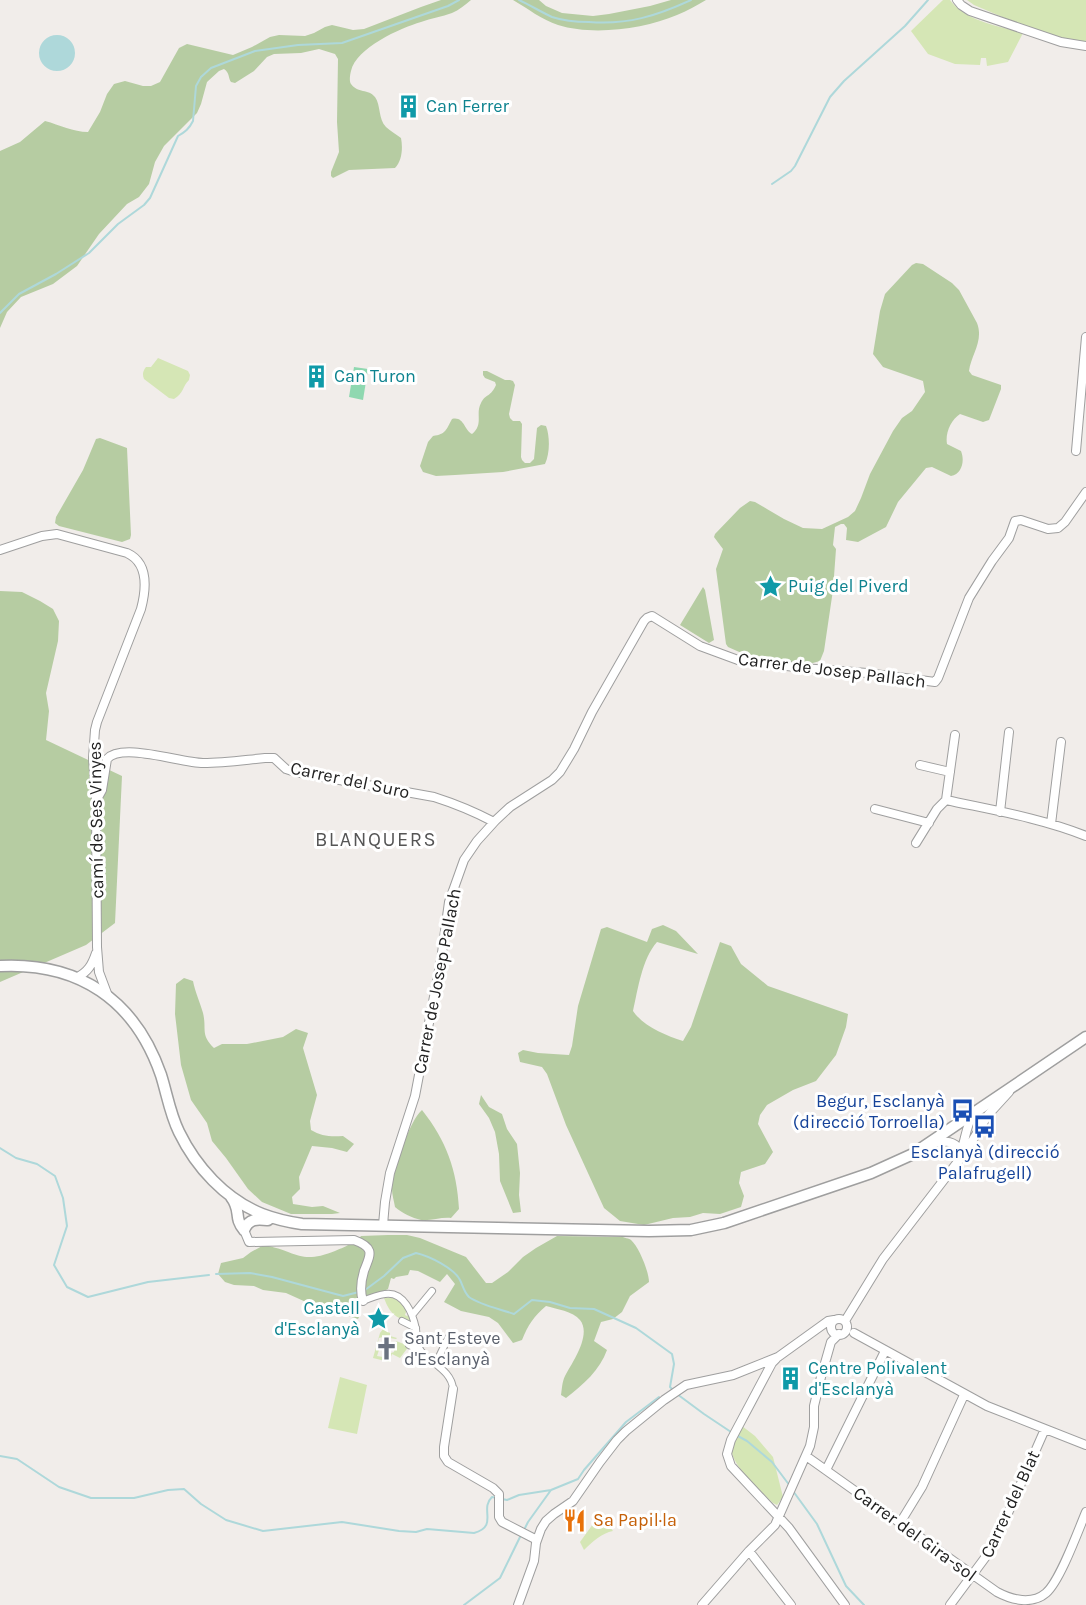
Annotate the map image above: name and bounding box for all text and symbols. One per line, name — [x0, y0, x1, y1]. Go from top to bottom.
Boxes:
building icon: Can Ferrer — [395, 93, 421, 119]
place label: Can Ferrer — [426, 95, 510, 117]
building icon: Can Turon — [303, 363, 329, 389]
place label: Can Turon — [334, 365, 416, 387]
place icon: Puig del Piverd — [757, 573, 783, 599]
place label: Puig del Piverd — [788, 575, 909, 597]
street label: Carrer de Josep Pallach — [737, 648, 927, 692]
street label: camí de Ses Vinyes — [84, 741, 108, 899]
street label: Carrer del Suro — [288, 757, 412, 803]
district label: BLANQUERS — [315, 828, 437, 851]
street label: Carrer de Josep Pallach — [408, 886, 466, 1076]
place label: Begur, Esclanyà (direcció Torroella) — [793, 1090, 945, 1133]
bus stop icon: Begur, Esclanyà (direcció Torroella) — [950, 1098, 976, 1124]
bus stop icon: Esclanyà (direcció Palafrugell) — [972, 1113, 998, 1139]
place label: Esclanyà (direcció Palafrugell) — [910, 1141, 1060, 1184]
place label: Castell d'Esclanyà — [274, 1297, 360, 1340]
place icon: Castell d'Esclanyà — [365, 1305, 391, 1331]
place label: Sant Esteve d'Esclanyà — [404, 1327, 501, 1370]
church icon: Sant Esteve d'Esclanyà — [373, 1335, 399, 1361]
place label: Centre Polivalent d'Esclanyà — [808, 1357, 947, 1400]
building icon: Centre Polivalent d'Esclanyà — [777, 1365, 803, 1391]
street label: Carrer del Blat — [975, 1447, 1045, 1561]
street label: Carrer del Gira-sol — [849, 1482, 981, 1586]
restaurant icon: Sa Papil·la — [562, 1507, 588, 1533]
place label: Sa Papil·la — [593, 1509, 677, 1531]

